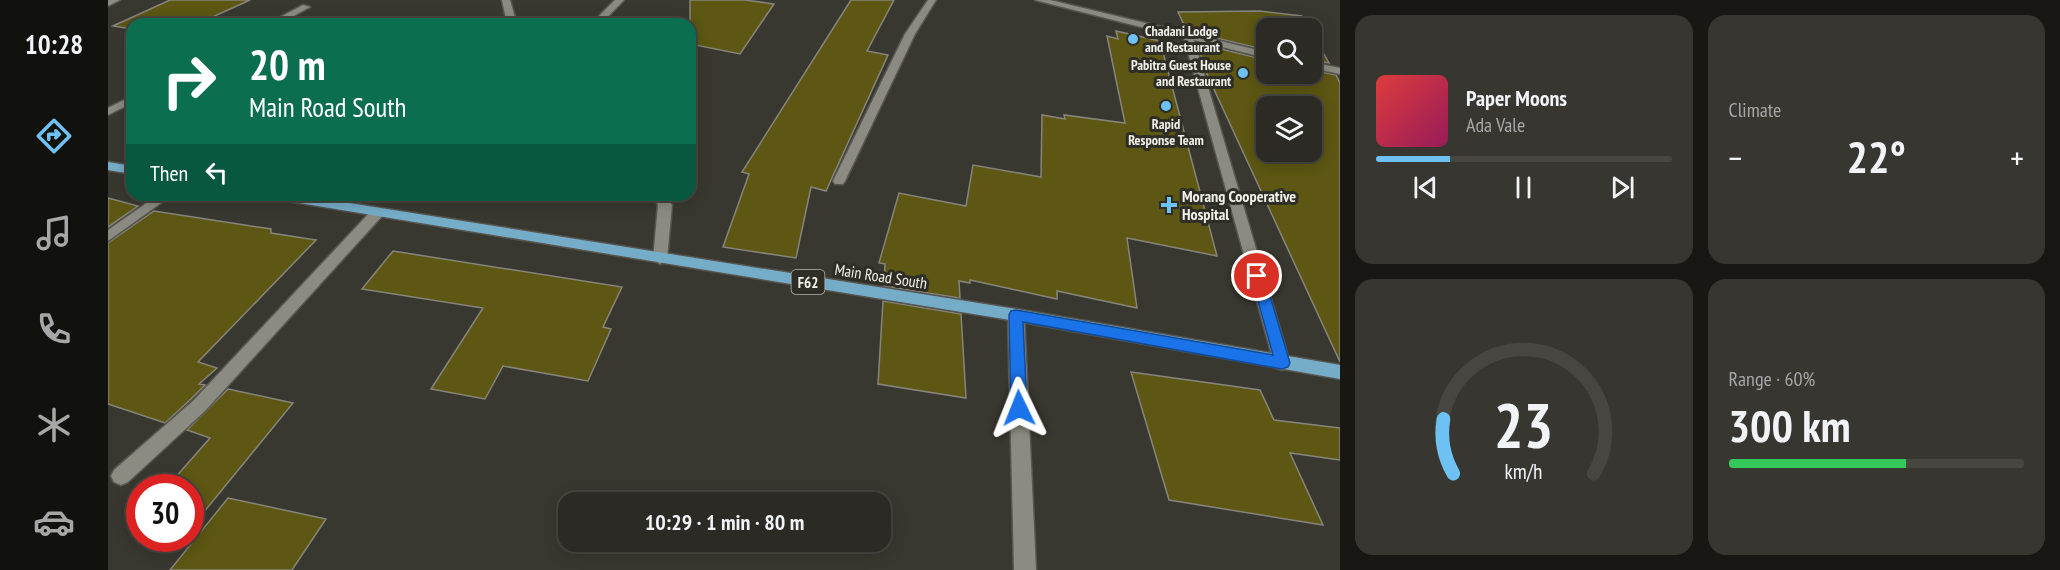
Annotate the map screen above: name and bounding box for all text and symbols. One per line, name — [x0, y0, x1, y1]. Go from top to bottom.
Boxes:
map controls — [1256, 18, 1322, 162]
button: search — [1256, 18, 1322, 84]
place label: Chadani Lodge and Restaurant — [1145, 22, 1220, 56]
text: 10:28 — [25, 27, 83, 61]
marker: Chadani Lodge and Restaurant — [1126, 32, 1140, 46]
text: 20 m — [249, 37, 326, 92]
icon: right — [150, 42, 228, 120]
place label: Pabitra Guest House and Restaurant — [1131, 56, 1231, 90]
marker: Pabitra Guest House and Restaurant — [1236, 66, 1250, 80]
text: Paper Moons — [1466, 84, 1567, 112]
text: Main Road South — [249, 90, 406, 124]
button: layers — [1256, 96, 1322, 162]
text: Climate — [1729, 97, 1781, 123]
marker: Rapid Response Team — [1159, 99, 1173, 113]
text: Ada Vale — [1466, 112, 1525, 138]
icon: directions — [33, 115, 75, 157]
place label: Rapid Response Team — [1128, 115, 1204, 149]
text: 22° — [1847, 127, 1906, 185]
text: − — [1729, 136, 1742, 179]
text: + — [2010, 136, 2024, 179]
icon: left — [200, 156, 233, 189]
text: Then — [150, 159, 188, 187]
icon: previous — [1409, 171, 1442, 204]
icon: pause — [1507, 171, 1540, 204]
icon: next — [1606, 171, 1639, 204]
place label: Morang Cooperative Hospital — [1182, 186, 1296, 224]
marker: Morang Cooperative Hospital — [1160, 196, 1178, 214]
icon: music — [33, 212, 75, 254]
pin — [1231, 250, 1282, 301]
street label: Main Road South — [833, 259, 929, 293]
icon: arrive — [1240, 259, 1273, 292]
road number: F62 — [792, 270, 824, 294]
icon: phone — [33, 308, 75, 350]
text: Range · 60% — [1729, 366, 1815, 392]
position arrow — [987, 376, 1051, 440]
text: 23 — [1494, 384, 1554, 465]
text: 300 km — [1729, 396, 1851, 454]
icon: climate — [33, 404, 75, 446]
text: km/h — [1505, 457, 1543, 485]
speed limit sign: 30 — [126, 474, 204, 552]
icon: car — [33, 501, 75, 543]
text: 10:29 · 1 min · 80 m — [645, 508, 804, 536]

